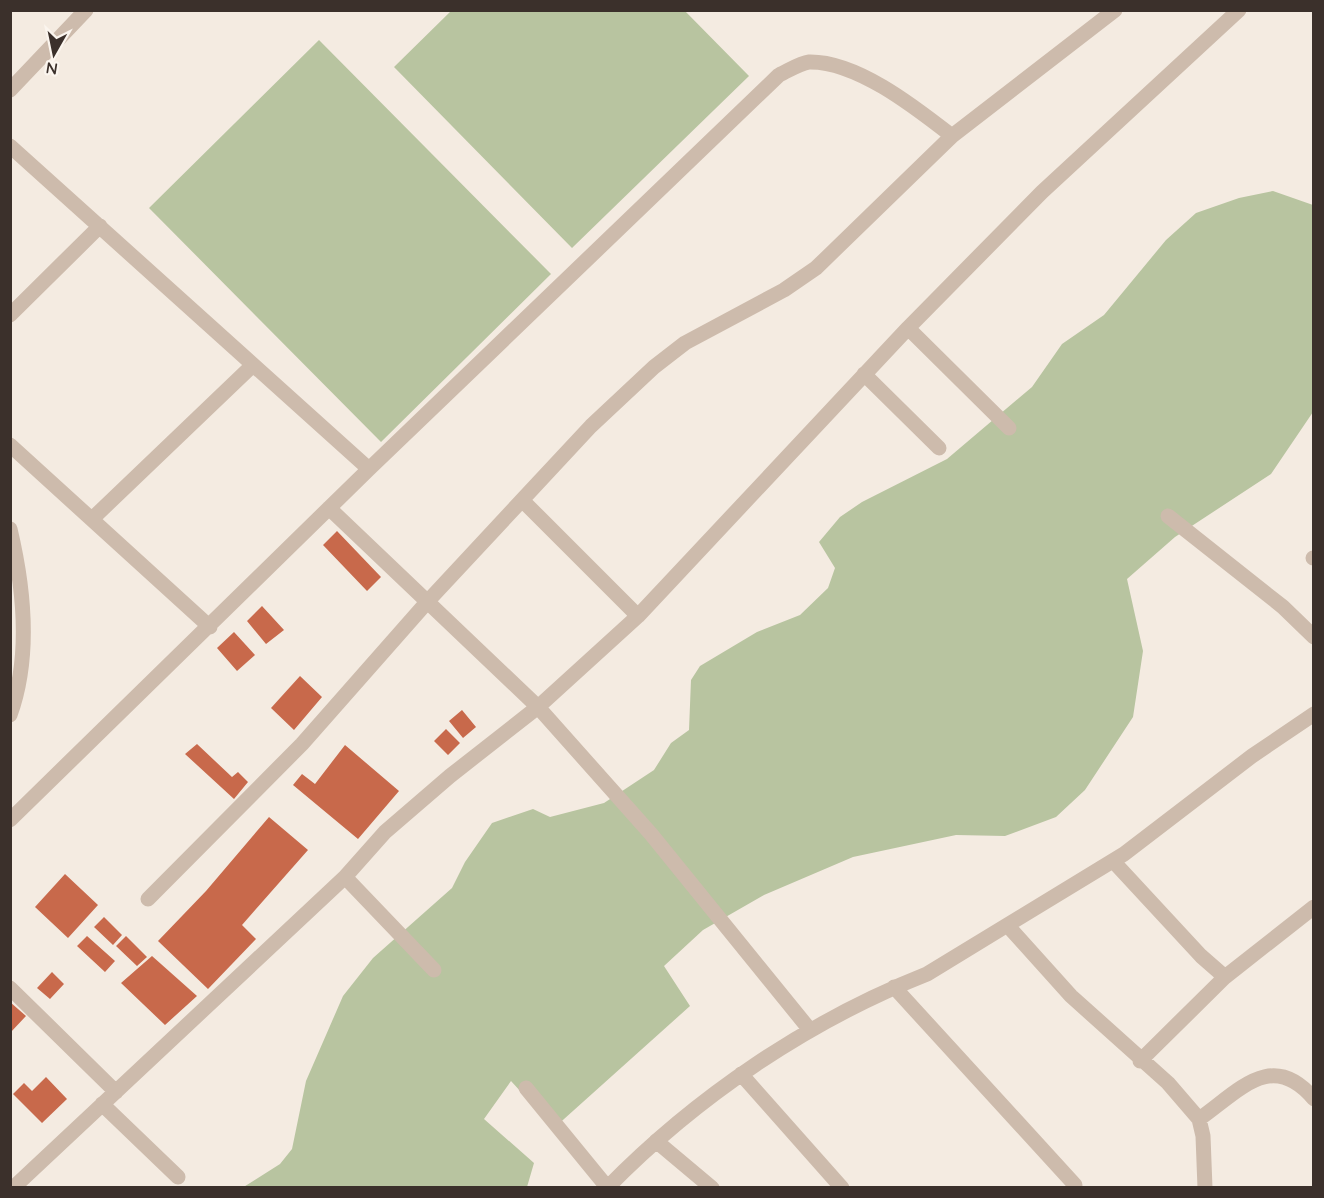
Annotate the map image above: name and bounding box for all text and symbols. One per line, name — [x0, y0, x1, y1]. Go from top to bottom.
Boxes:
north arrow — [24, 24, 84, 84]
text: N — [44, 58, 59, 80]

